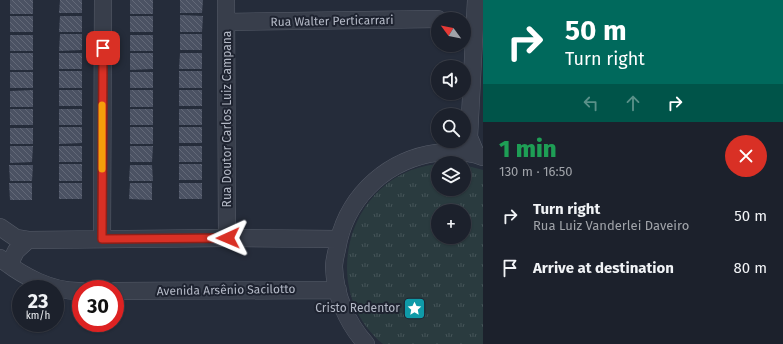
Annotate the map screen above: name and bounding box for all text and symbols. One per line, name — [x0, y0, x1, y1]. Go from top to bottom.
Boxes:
north arrow — [431, 12, 471, 52]
map controls — [431, 12, 471, 244]
street label: Rua Walter Perticarrari — [270, 13, 394, 29]
text: 50 m — [565, 14, 627, 47]
icon: right — [499, 16, 551, 68]
pin — [86, 31, 120, 65]
street label: Rua Doutor Carlos Luiz Campana — [220, 31, 234, 207]
icon: arrive — [92, 37, 114, 59]
text: Turn right — [565, 48, 645, 70]
button: sound — [431, 60, 471, 100]
icon: left — [580, 92, 602, 114]
icon: ahead — [622, 92, 644, 114]
icon: right — [664, 92, 686, 114]
button: search — [431, 108, 471, 148]
text: 1 min — [499, 135, 557, 163]
button: close — [725, 135, 767, 177]
button: layers — [431, 156, 471, 196]
text: 130 m · 16:50 — [499, 164, 572, 179]
text: Turn right — [533, 200, 600, 218]
button: + — [431, 204, 471, 244]
icon: right — [499, 205, 521, 227]
text: 50 m — [734, 207, 767, 225]
position arrow — [207, 217, 249, 259]
text: Rua Luiz Vanderlei Daveiro — [533, 218, 689, 233]
icon: arrive — [499, 257, 521, 279]
text: Arrive at destination — [533, 259, 674, 277]
text: 80 m — [734, 259, 767, 277]
speed limit sign: 30 — [72, 280, 124, 332]
street label: Avenida Arsênio Sacilotto — [156, 282, 296, 298]
text: 23 — [28, 289, 48, 313]
place icon: Cristo Redentor — [402, 295, 428, 321]
place label: Cristo Redentor — [315, 301, 400, 315]
text: km/h — [26, 310, 50, 322]

